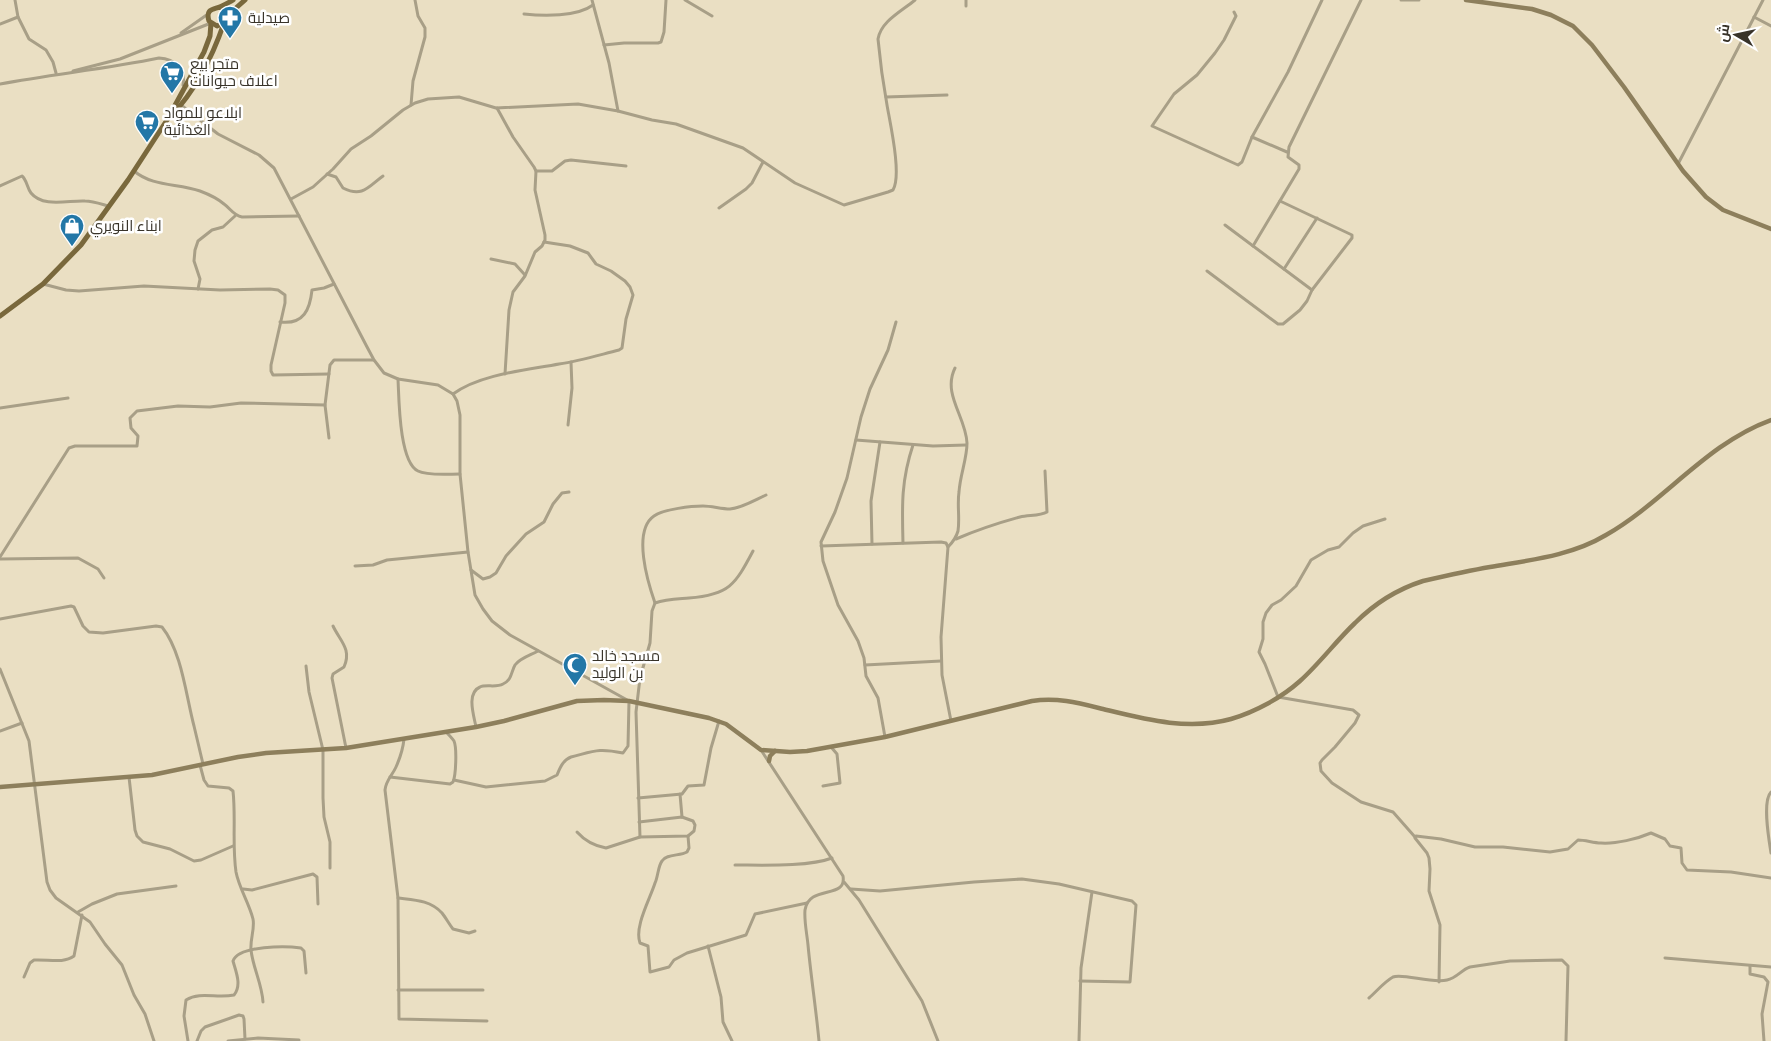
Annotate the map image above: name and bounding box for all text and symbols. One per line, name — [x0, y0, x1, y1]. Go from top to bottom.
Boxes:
pharmacy icon: صيدلية — [217, 5, 243, 39]
place label: صيدلية — [248, 7, 290, 27]
north arrow — [1711, 10, 1761, 60]
text: ش — [1712, 22, 1733, 43]
place label: متجر بيع اعلاف حيوانات — [190, 53, 278, 90]
supermarket icon: متجر بيع اعلاف حيوانات — [159, 60, 185, 94]
place label: ابلاعو للمواد الغذائية — [164, 102, 242, 139]
supermarket icon: ابلاعو للمواد الغذائية — [134, 109, 160, 143]
shop icon: ابناء النويري — [59, 213, 85, 247]
place label: ابناء النويري — [90, 215, 162, 238]
place label: مسجد خالد بن الوليد — [592, 645, 660, 683]
mosque icon: مسجد خالد بن الوليد — [562, 652, 588, 686]

